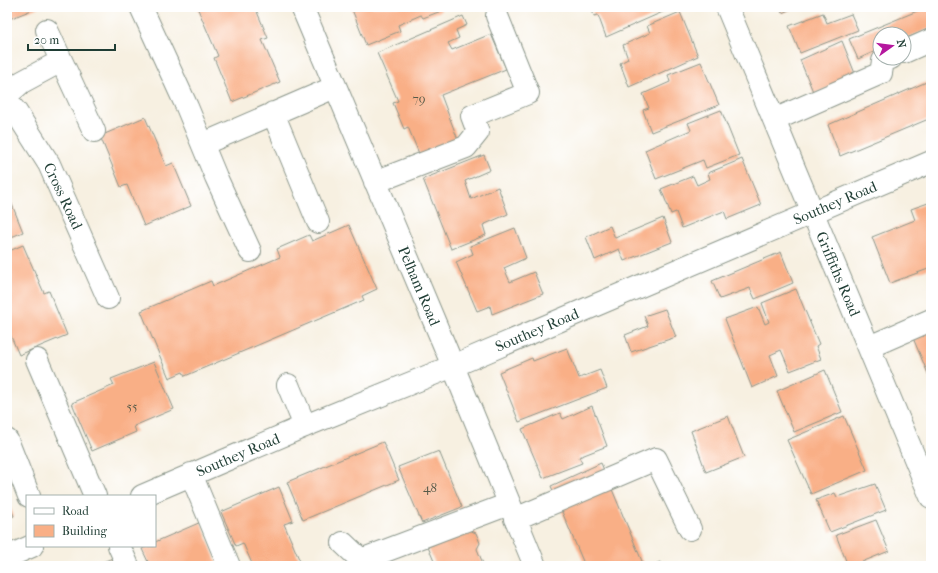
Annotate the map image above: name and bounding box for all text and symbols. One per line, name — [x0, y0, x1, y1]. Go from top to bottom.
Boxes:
scale bar — [28, 26, 115, 52]
north arrow — [872, 26, 912, 66]
text: 20 m — [34, 33, 59, 47]
text: N — [894, 38, 909, 50]
house number: 79 — [412, 91, 426, 106]
street label: Cross Road — [40, 160, 87, 233]
street label: Southey Road — [790, 177, 880, 229]
street label: Griffiths Road — [812, 229, 864, 320]
street label: Pelham Road — [394, 244, 444, 329]
street label: Southey Road — [492, 304, 582, 356]
house number: 55 — [126, 399, 138, 414]
street label: Southey Road — [193, 429, 283, 481]
house number: 48 — [423, 480, 437, 495]
legend — [26, 495, 156, 547]
text: Road — [62, 504, 89, 518]
text: Building — [62, 524, 107, 538]

